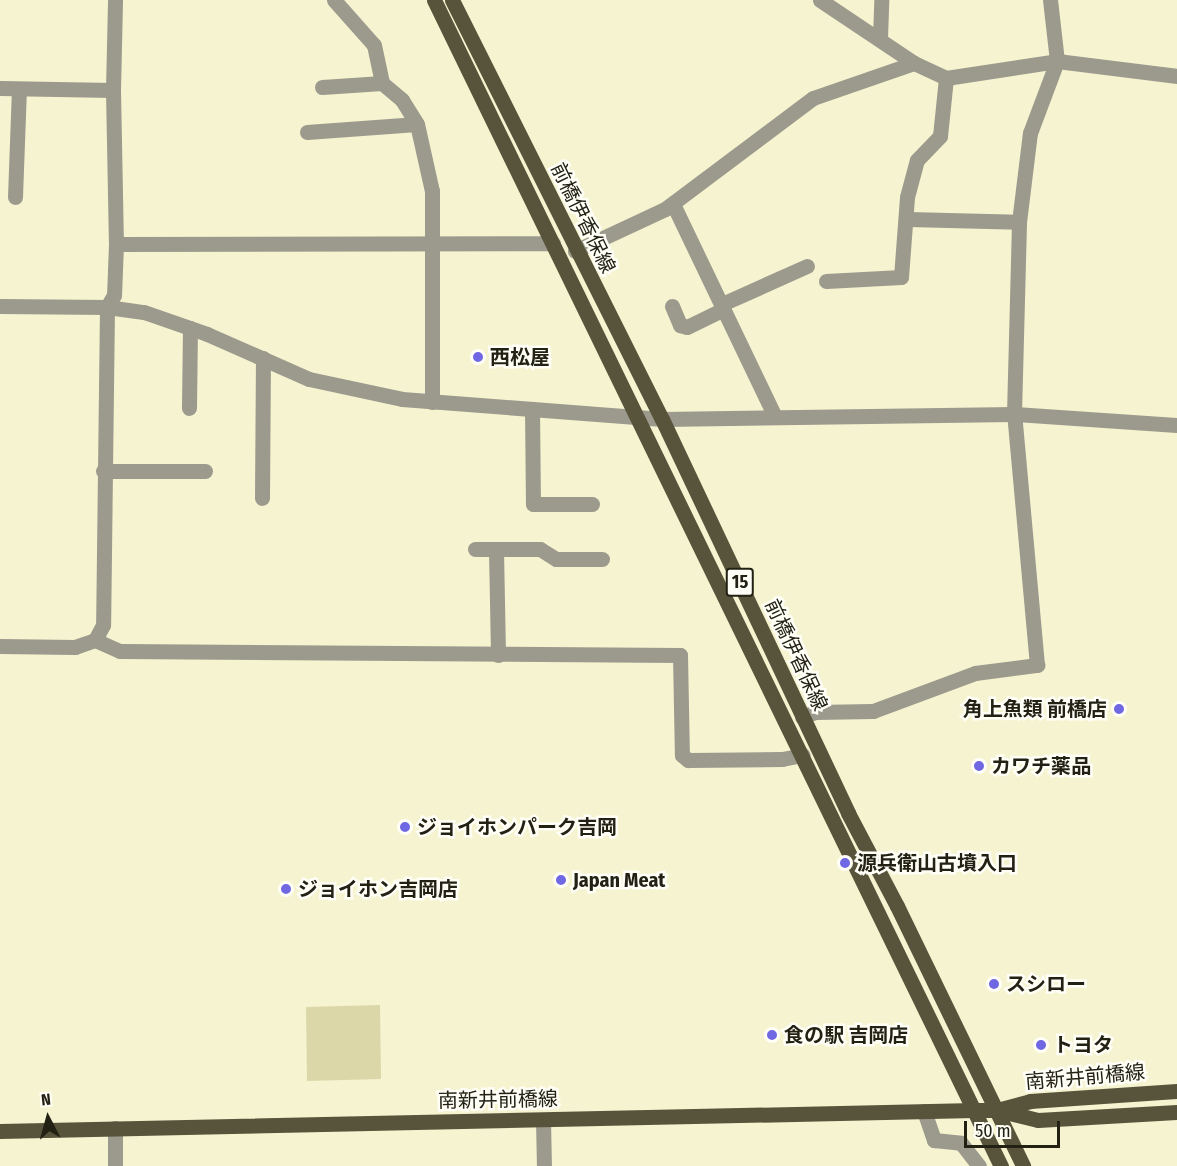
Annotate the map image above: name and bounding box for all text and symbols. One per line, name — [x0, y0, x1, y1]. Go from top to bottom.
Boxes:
street label: 前橋伊香保線 — [546, 159, 620, 277]
place label: 西松屋 — [490, 345, 550, 369]
marker: 西松屋 — [471, 350, 485, 364]
road number: 15 — [725, 567, 755, 597]
street label: 前橋伊香保線 — [760, 596, 832, 714]
place label: 角上魚類 前橋店 — [963, 697, 1107, 721]
marker: 角上魚類 前橋店 — [1112, 702, 1126, 716]
place label: カワチ薬品 — [991, 754, 1091, 778]
marker: カワチ薬品 — [972, 759, 986, 773]
place label: ジョイホンパーク吉岡 — [417, 815, 617, 839]
marker: ジョイホンパーク吉岡 — [398, 820, 412, 834]
place label: 源兵衛山古墳入口 — [857, 851, 1017, 875]
marker: 源兵衛山古墳入口 — [838, 856, 852, 870]
place label: Japan Meat — [573, 868, 665, 892]
marker: Japan Meat — [554, 873, 568, 887]
place label: ジョイホン吉岡店 — [298, 877, 458, 901]
marker: ジョイホン吉岡店 — [279, 882, 293, 896]
place label: スシロー — [1006, 972, 1086, 996]
marker: スシロー — [987, 977, 1001, 991]
place label: 食の駅 吉岡店 — [784, 1023, 908, 1047]
marker: 食の駅 吉岡店 — [765, 1028, 779, 1042]
place label: トヨタ — [1053, 1033, 1113, 1057]
marker: トヨタ — [1034, 1038, 1048, 1052]
street label: 南新井前橋線 — [1024, 1060, 1146, 1094]
street label: 南新井前橋線 — [438, 1087, 558, 1113]
north arrow — [18, 1088, 78, 1148]
text: N — [40, 1090, 52, 1110]
scale bar — [967, 1109, 1063, 1147]
text: 50 m — [975, 1120, 1011, 1142]

